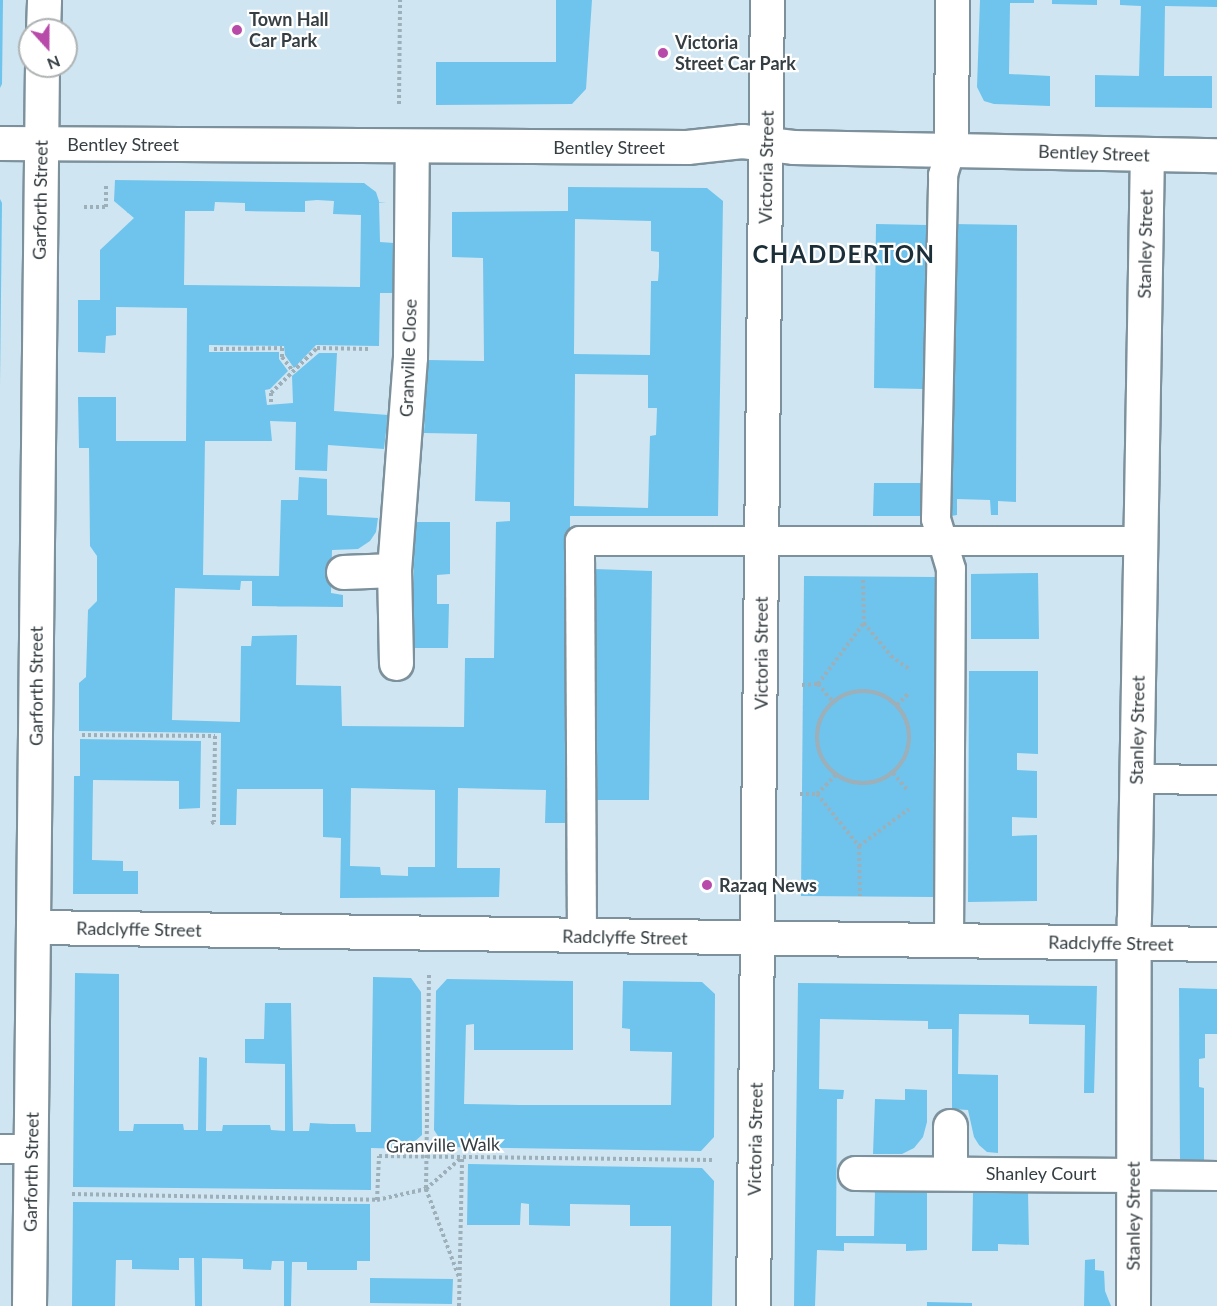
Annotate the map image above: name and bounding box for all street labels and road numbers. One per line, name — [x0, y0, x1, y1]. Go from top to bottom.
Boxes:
street label: Victoria Street — [754, 110, 778, 224]
street label: Bentley Street — [67, 133, 179, 155]
street label: Bentley Street — [553, 136, 665, 158]
street label: Garforth Street — [28, 140, 52, 260]
street label: Bentley Street — [1038, 140, 1150, 166]
street label: Stanley Street — [1133, 189, 1157, 299]
street label: Granville Close — [395, 299, 421, 417]
street label: Victoria Street — [750, 596, 772, 710]
street label: Garforth Street — [25, 626, 47, 746]
street label: Stanley Street — [1125, 675, 1149, 785]
street label: Radclyffe Street — [76, 917, 202, 941]
street label: Radclyffe Street — [562, 925, 688, 949]
street label: Radclyffe Street — [1048, 931, 1174, 955]
street label: Victoria Street — [743, 1082, 767, 1196]
street label: Garforth Street — [19, 1112, 43, 1232]
street label: Granville Walk — [386, 1133, 500, 1157]
street label: Stanley Street — [1122, 1161, 1144, 1271]
street label: Shanley Court — [985, 1162, 1097, 1184]

